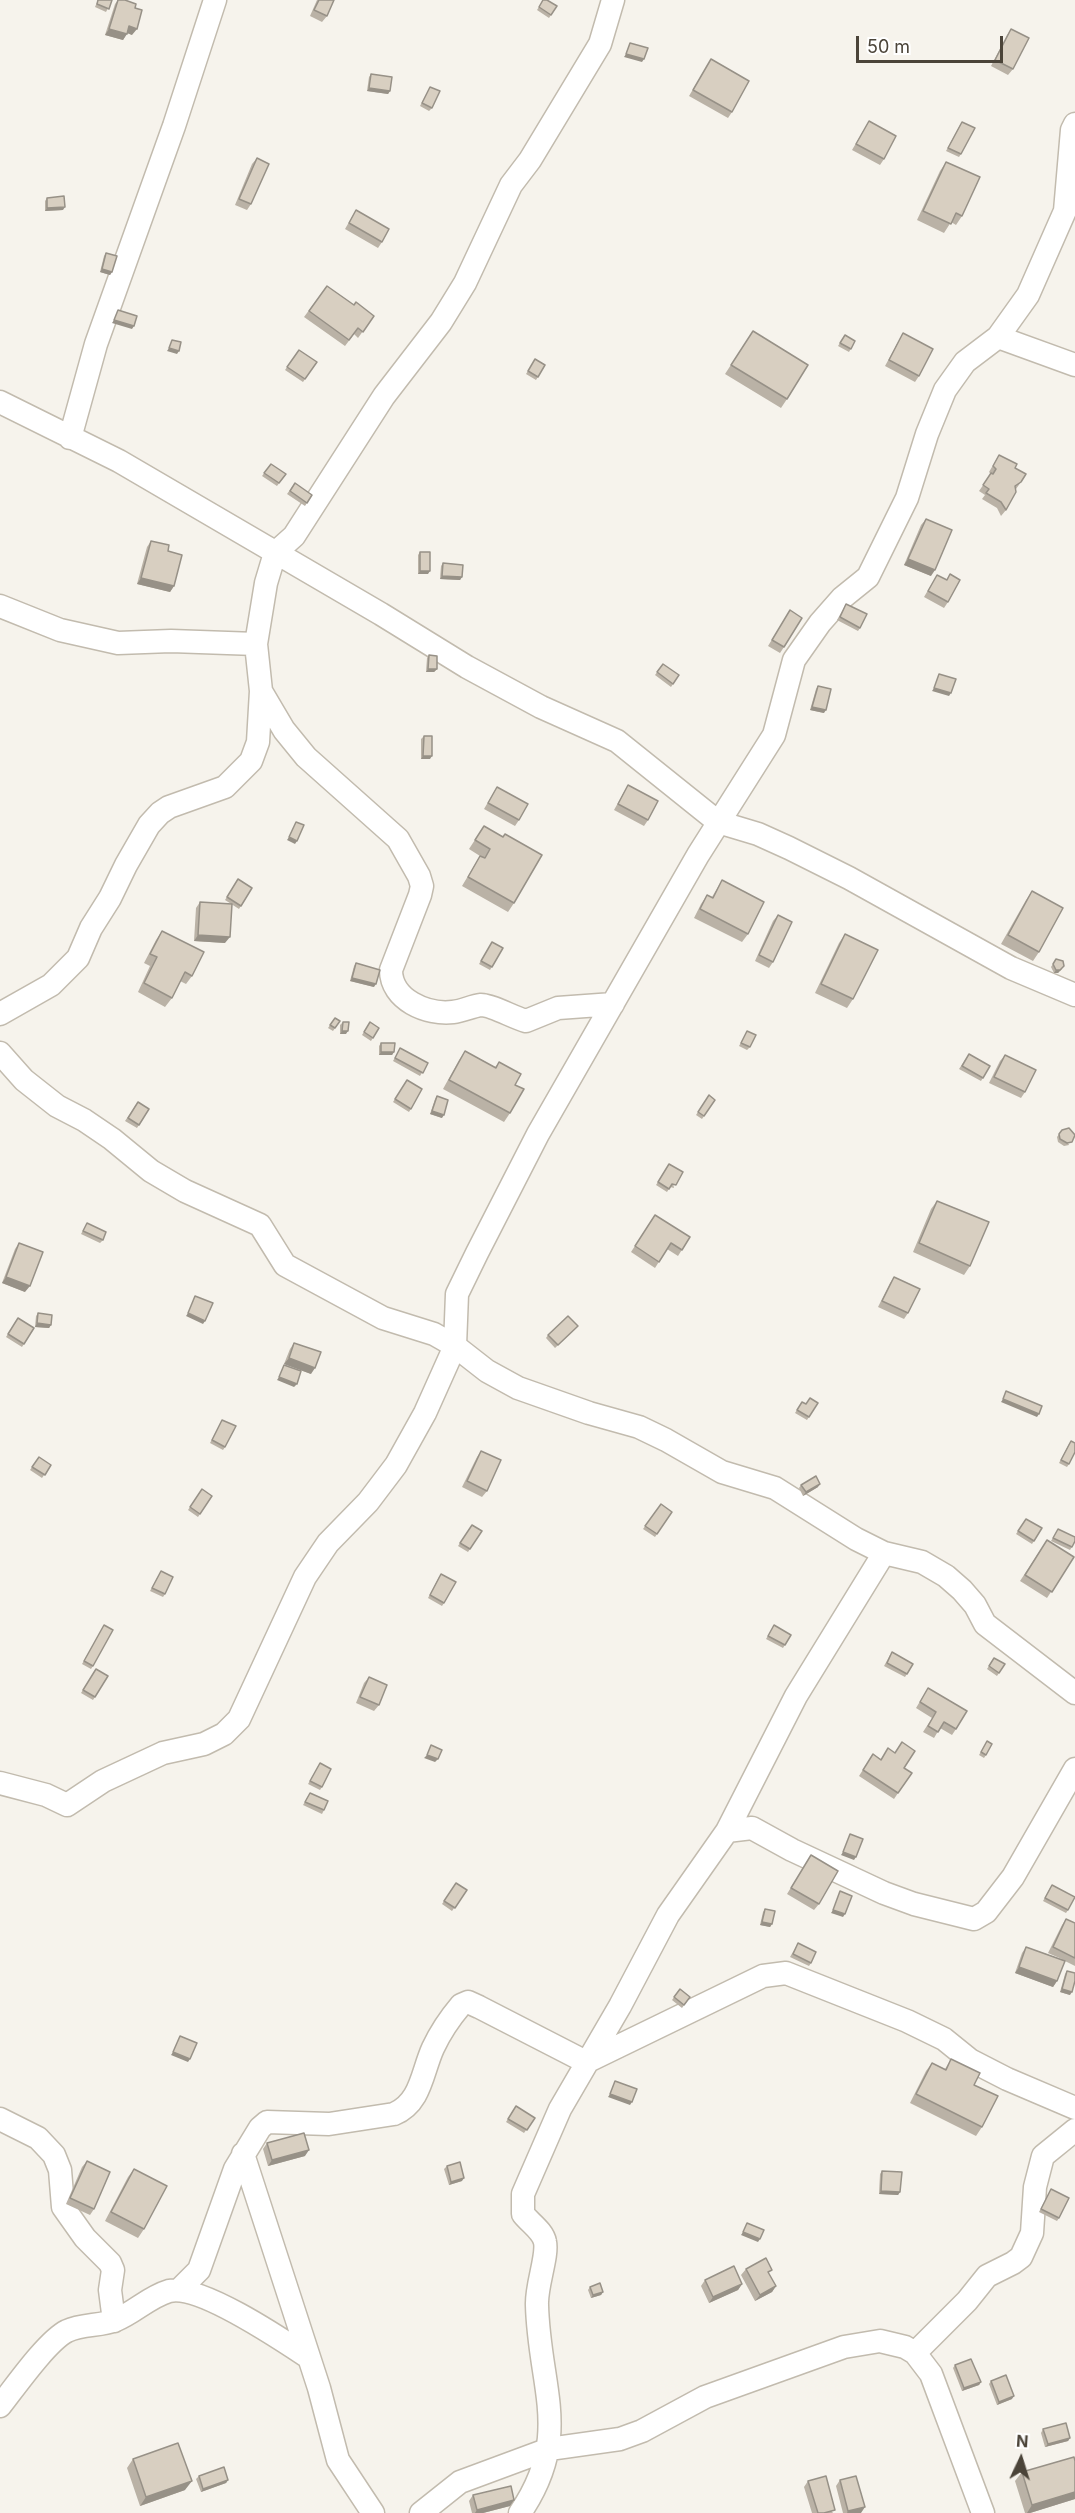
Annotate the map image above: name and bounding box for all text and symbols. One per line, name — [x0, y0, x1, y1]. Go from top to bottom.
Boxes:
scale bar — [859, 24, 1006, 62]
text: 50 m — [867, 36, 910, 57]
north arrow — [991, 2429, 1051, 2489]
text: N — [1015, 2431, 1029, 2451]

